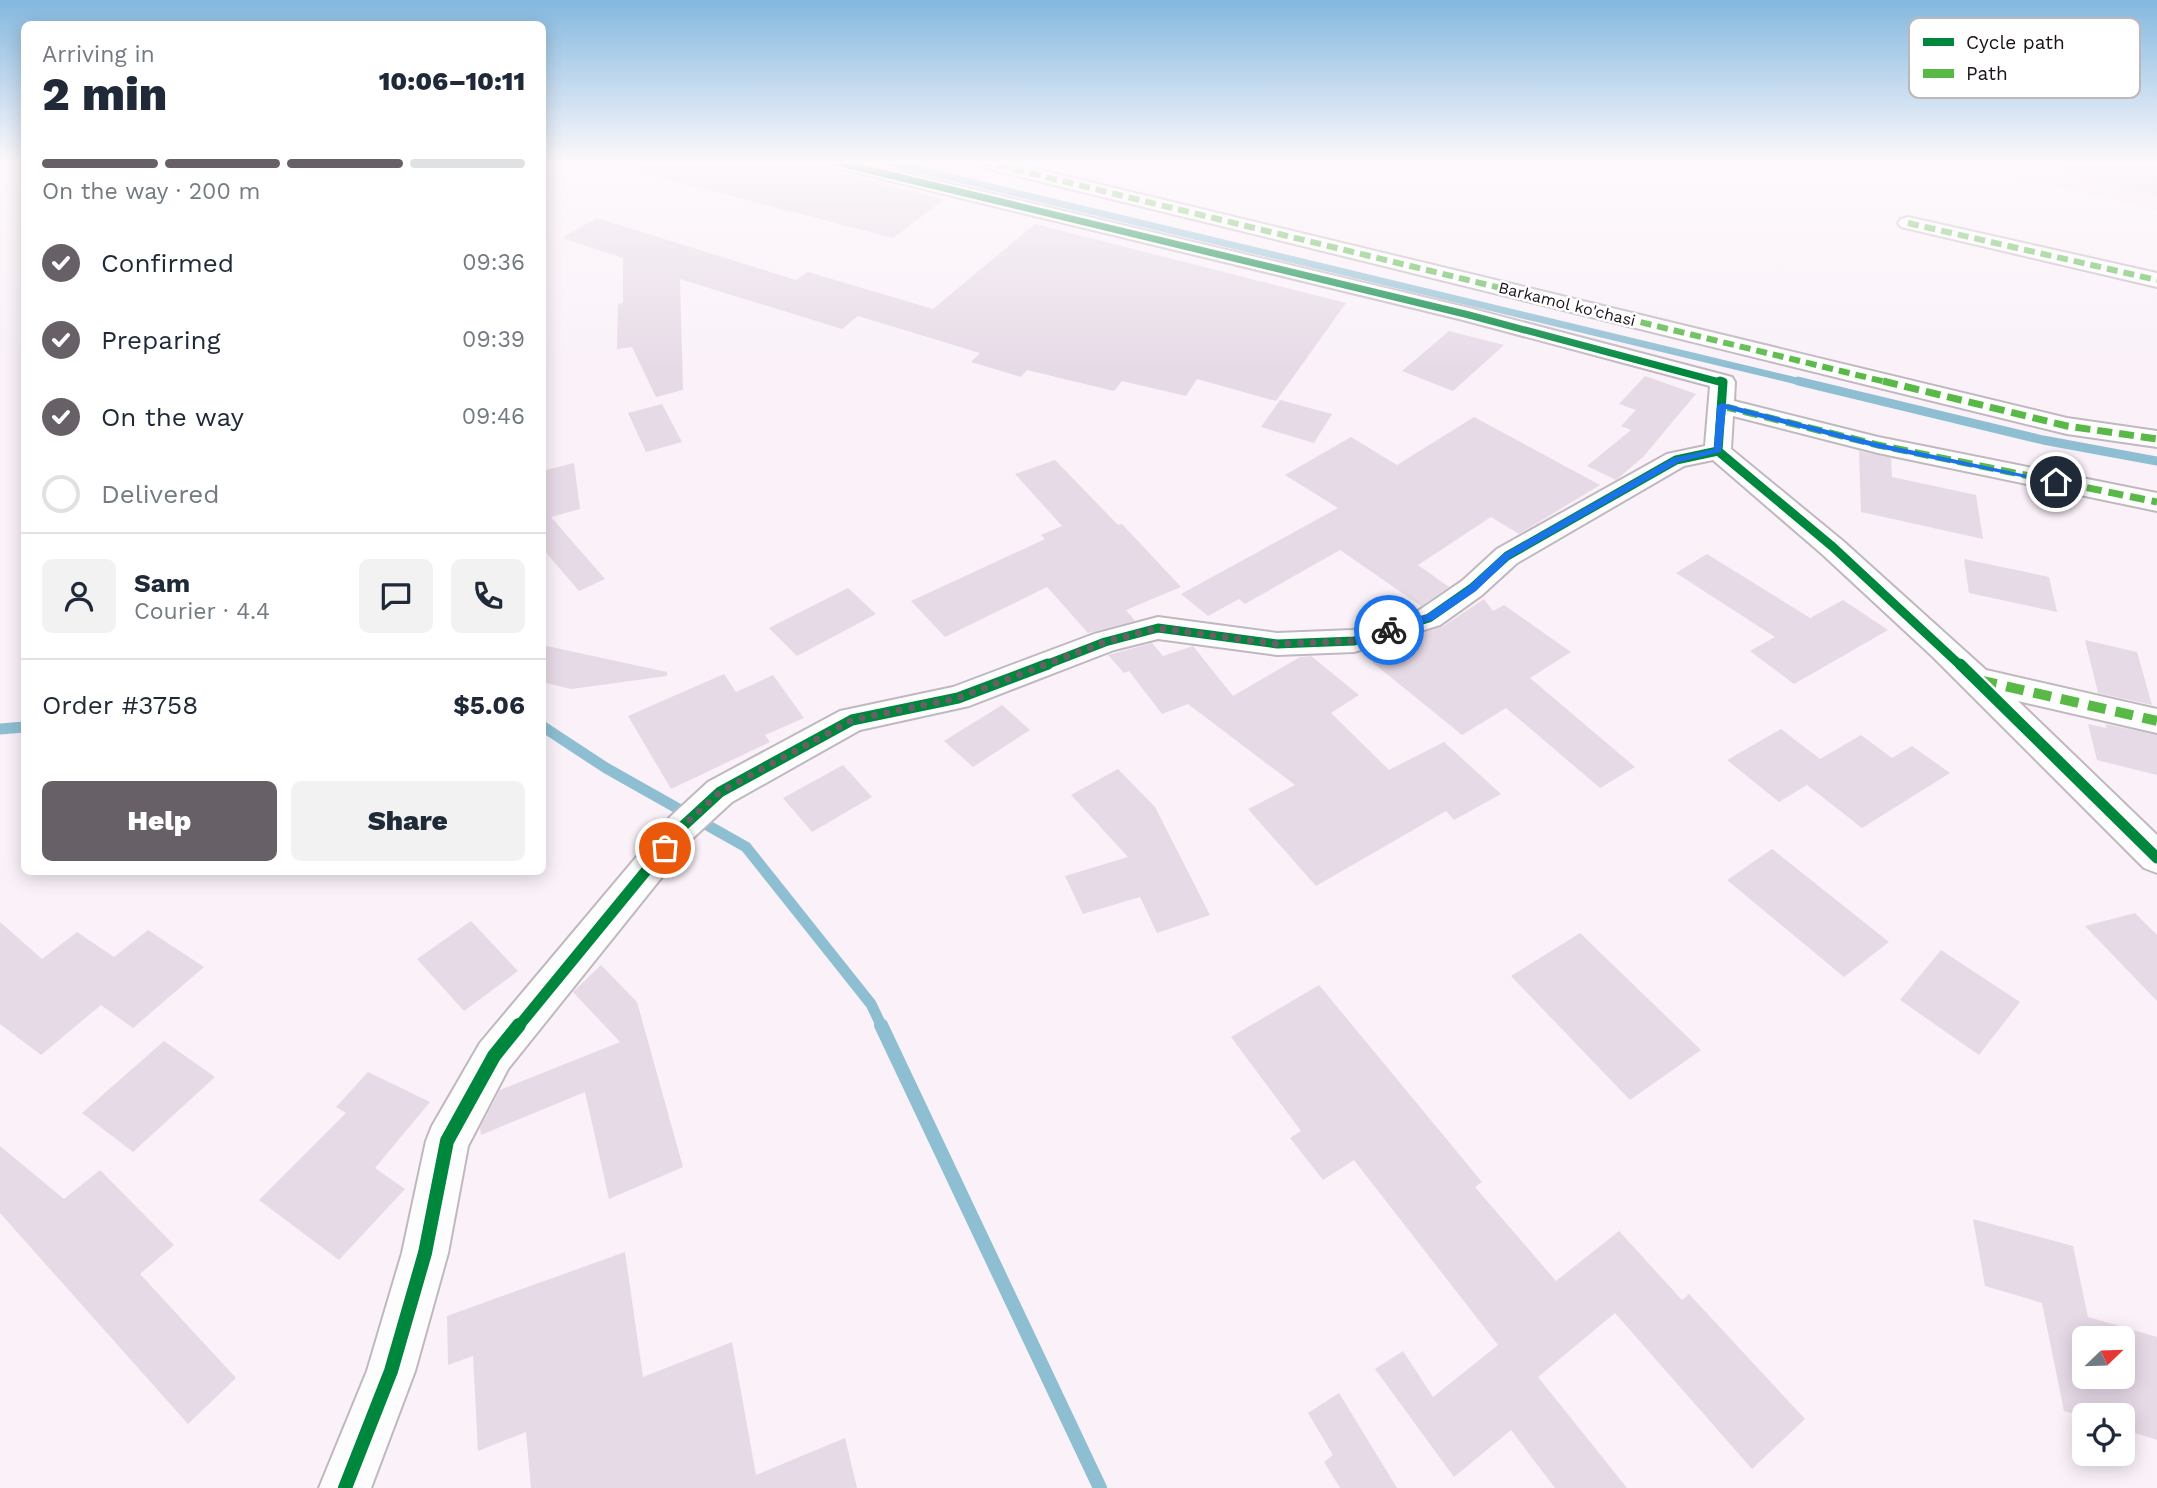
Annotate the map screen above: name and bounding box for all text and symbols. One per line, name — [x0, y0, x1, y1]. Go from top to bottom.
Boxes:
legend — [1909, 18, 2140, 98]
text: Cycle path — [1966, 31, 2065, 54]
text: Arriving in — [42, 41, 155, 68]
text: Path — [1966, 62, 2008, 85]
text: 10:06–10:11 — [379, 66, 525, 96]
text: 2 min — [42, 67, 167, 121]
text: On the way · 200 m — [42, 178, 260, 205]
icon: check — [42, 244, 80, 282]
text: Confirmed — [101, 248, 234, 278]
text: 09:36 — [462, 249, 525, 276]
street label: Barkamol ko'chasi — [1496, 278, 1638, 330]
icon: check — [42, 321, 80, 359]
text: Preparing — [101, 325, 221, 355]
text: 09:39 — [462, 326, 525, 353]
icon: check — [42, 398, 80, 436]
text: On the way — [101, 402, 244, 432]
text: 09:46 — [462, 403, 525, 430]
pin — [2026, 452, 2086, 512]
icon: home — [2037, 463, 2075, 501]
text: Delivered — [101, 479, 220, 509]
button: person — [42, 559, 116, 633]
button: chat — [359, 559, 433, 633]
button: phone — [451, 559, 525, 633]
text: Sam — [134, 568, 190, 598]
courier — [1354, 595, 1424, 665]
text: Courier · 4.4 — [134, 598, 270, 625]
icon: bike — [1370, 611, 1408, 649]
text: Order #3758 — [42, 690, 198, 720]
text: $5.06 — [453, 690, 525, 720]
button: Help — [42, 781, 277, 861]
button: Share — [291, 781, 525, 861]
pin — [635, 818, 695, 878]
icon: bag — [646, 829, 684, 867]
north arrow — [2072, 1326, 2135, 1390]
map controls — [2072, 1326, 2135, 1466]
button: locate — [2072, 1403, 2135, 1466]

